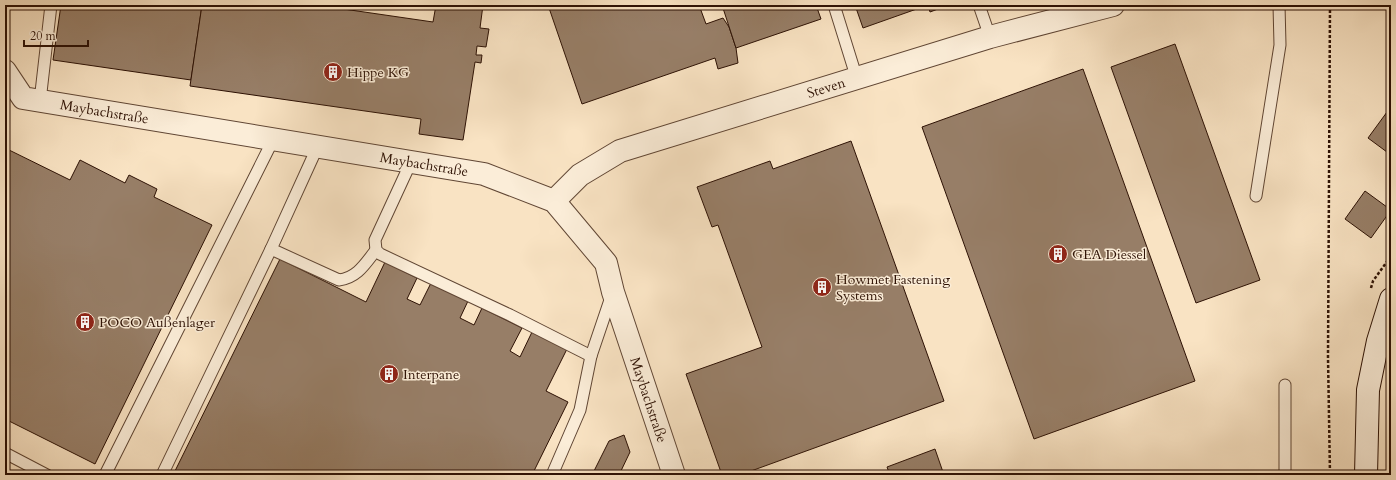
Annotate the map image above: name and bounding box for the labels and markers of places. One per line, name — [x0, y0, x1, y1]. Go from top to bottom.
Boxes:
building icon: Hippe KG — [322, 61, 344, 83]
place label: Hippe KG — [347, 63, 409, 82]
building icon: GEA Diessel — [1047, 243, 1069, 265]
place label: GEA Diessel — [1072, 245, 1147, 264]
place label: Howmet Fastening Systems — [836, 270, 950, 305]
building icon: Howmet Fastening Systems — [811, 276, 833, 298]
building icon: POCO Außenlager — [74, 311, 96, 333]
place label: POCO Außenlager — [99, 313, 216, 332]
building icon: Interpane — [378, 363, 400, 385]
place label: Interpane — [403, 365, 459, 384]

